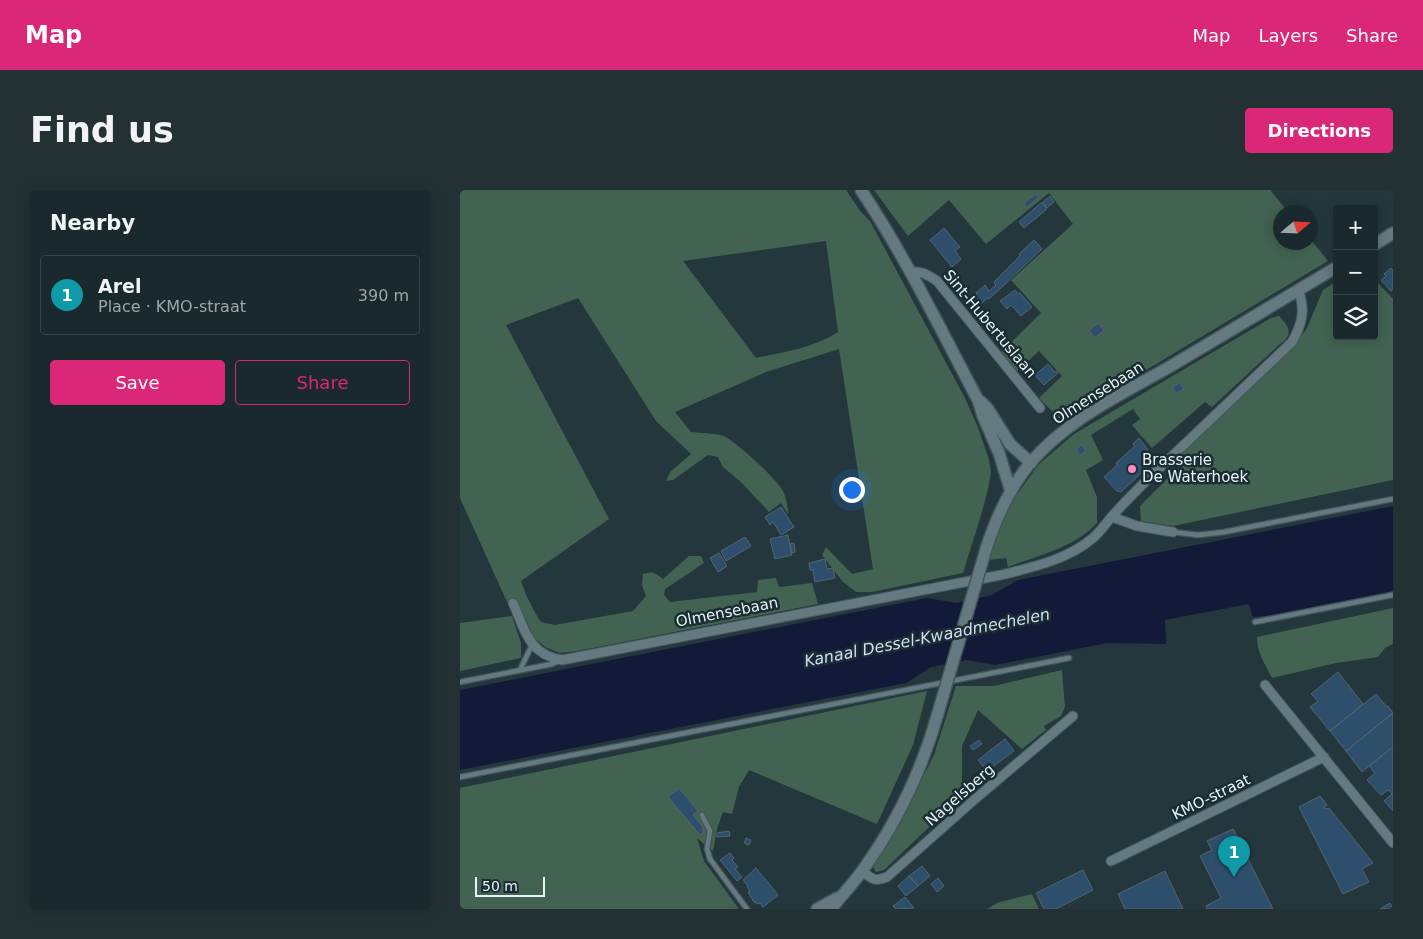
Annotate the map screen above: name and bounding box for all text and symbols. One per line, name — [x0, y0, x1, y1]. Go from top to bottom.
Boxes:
text: Map — [25, 21, 82, 49]
text: Map — [1192, 25, 1230, 46]
text: Layers — [1258, 25, 1318, 46]
text: Share — [1346, 25, 1398, 46]
button: Directions — [1245, 108, 1393, 153]
text: Find us — [30, 110, 174, 150]
north arrow — [1273, 205, 1318, 250]
map controls — [1333, 205, 1378, 340]
button: + — [1333, 205, 1378, 250]
text: Nearby — [50, 211, 135, 235]
button: − — [1333, 250, 1378, 295]
street label: Sint-Hubertuslaan — [940, 266, 1040, 382]
text: Arel — [98, 275, 141, 297]
text: 1 — [61, 286, 73, 305]
text: 390 m — [358, 286, 409, 305]
button: layers — [1333, 295, 1378, 340]
text: Place · KMO-straat — [98, 297, 246, 316]
street label: Olmensebaan — [1049, 358, 1147, 428]
button: Save — [50, 360, 225, 405]
button: Share — [235, 360, 410, 405]
place label: Brasserie De Waterhoek — [1142, 451, 1249, 486]
marker: Brasserie De Waterhoek — [1126, 463, 1138, 475]
your location — [839, 477, 865, 503]
street label: Olmensebaan — [674, 593, 780, 631]
water label: Kanaal Dessel-Kwaadmechelen — [803, 604, 1052, 671]
street label: Nagelsberg — [922, 760, 998, 830]
street label: KMO-straat — [1169, 770, 1253, 824]
pin: 1 — [1218, 836, 1250, 877]
scale bar — [475, 874, 545, 897]
text: 50 m — [482, 878, 518, 894]

